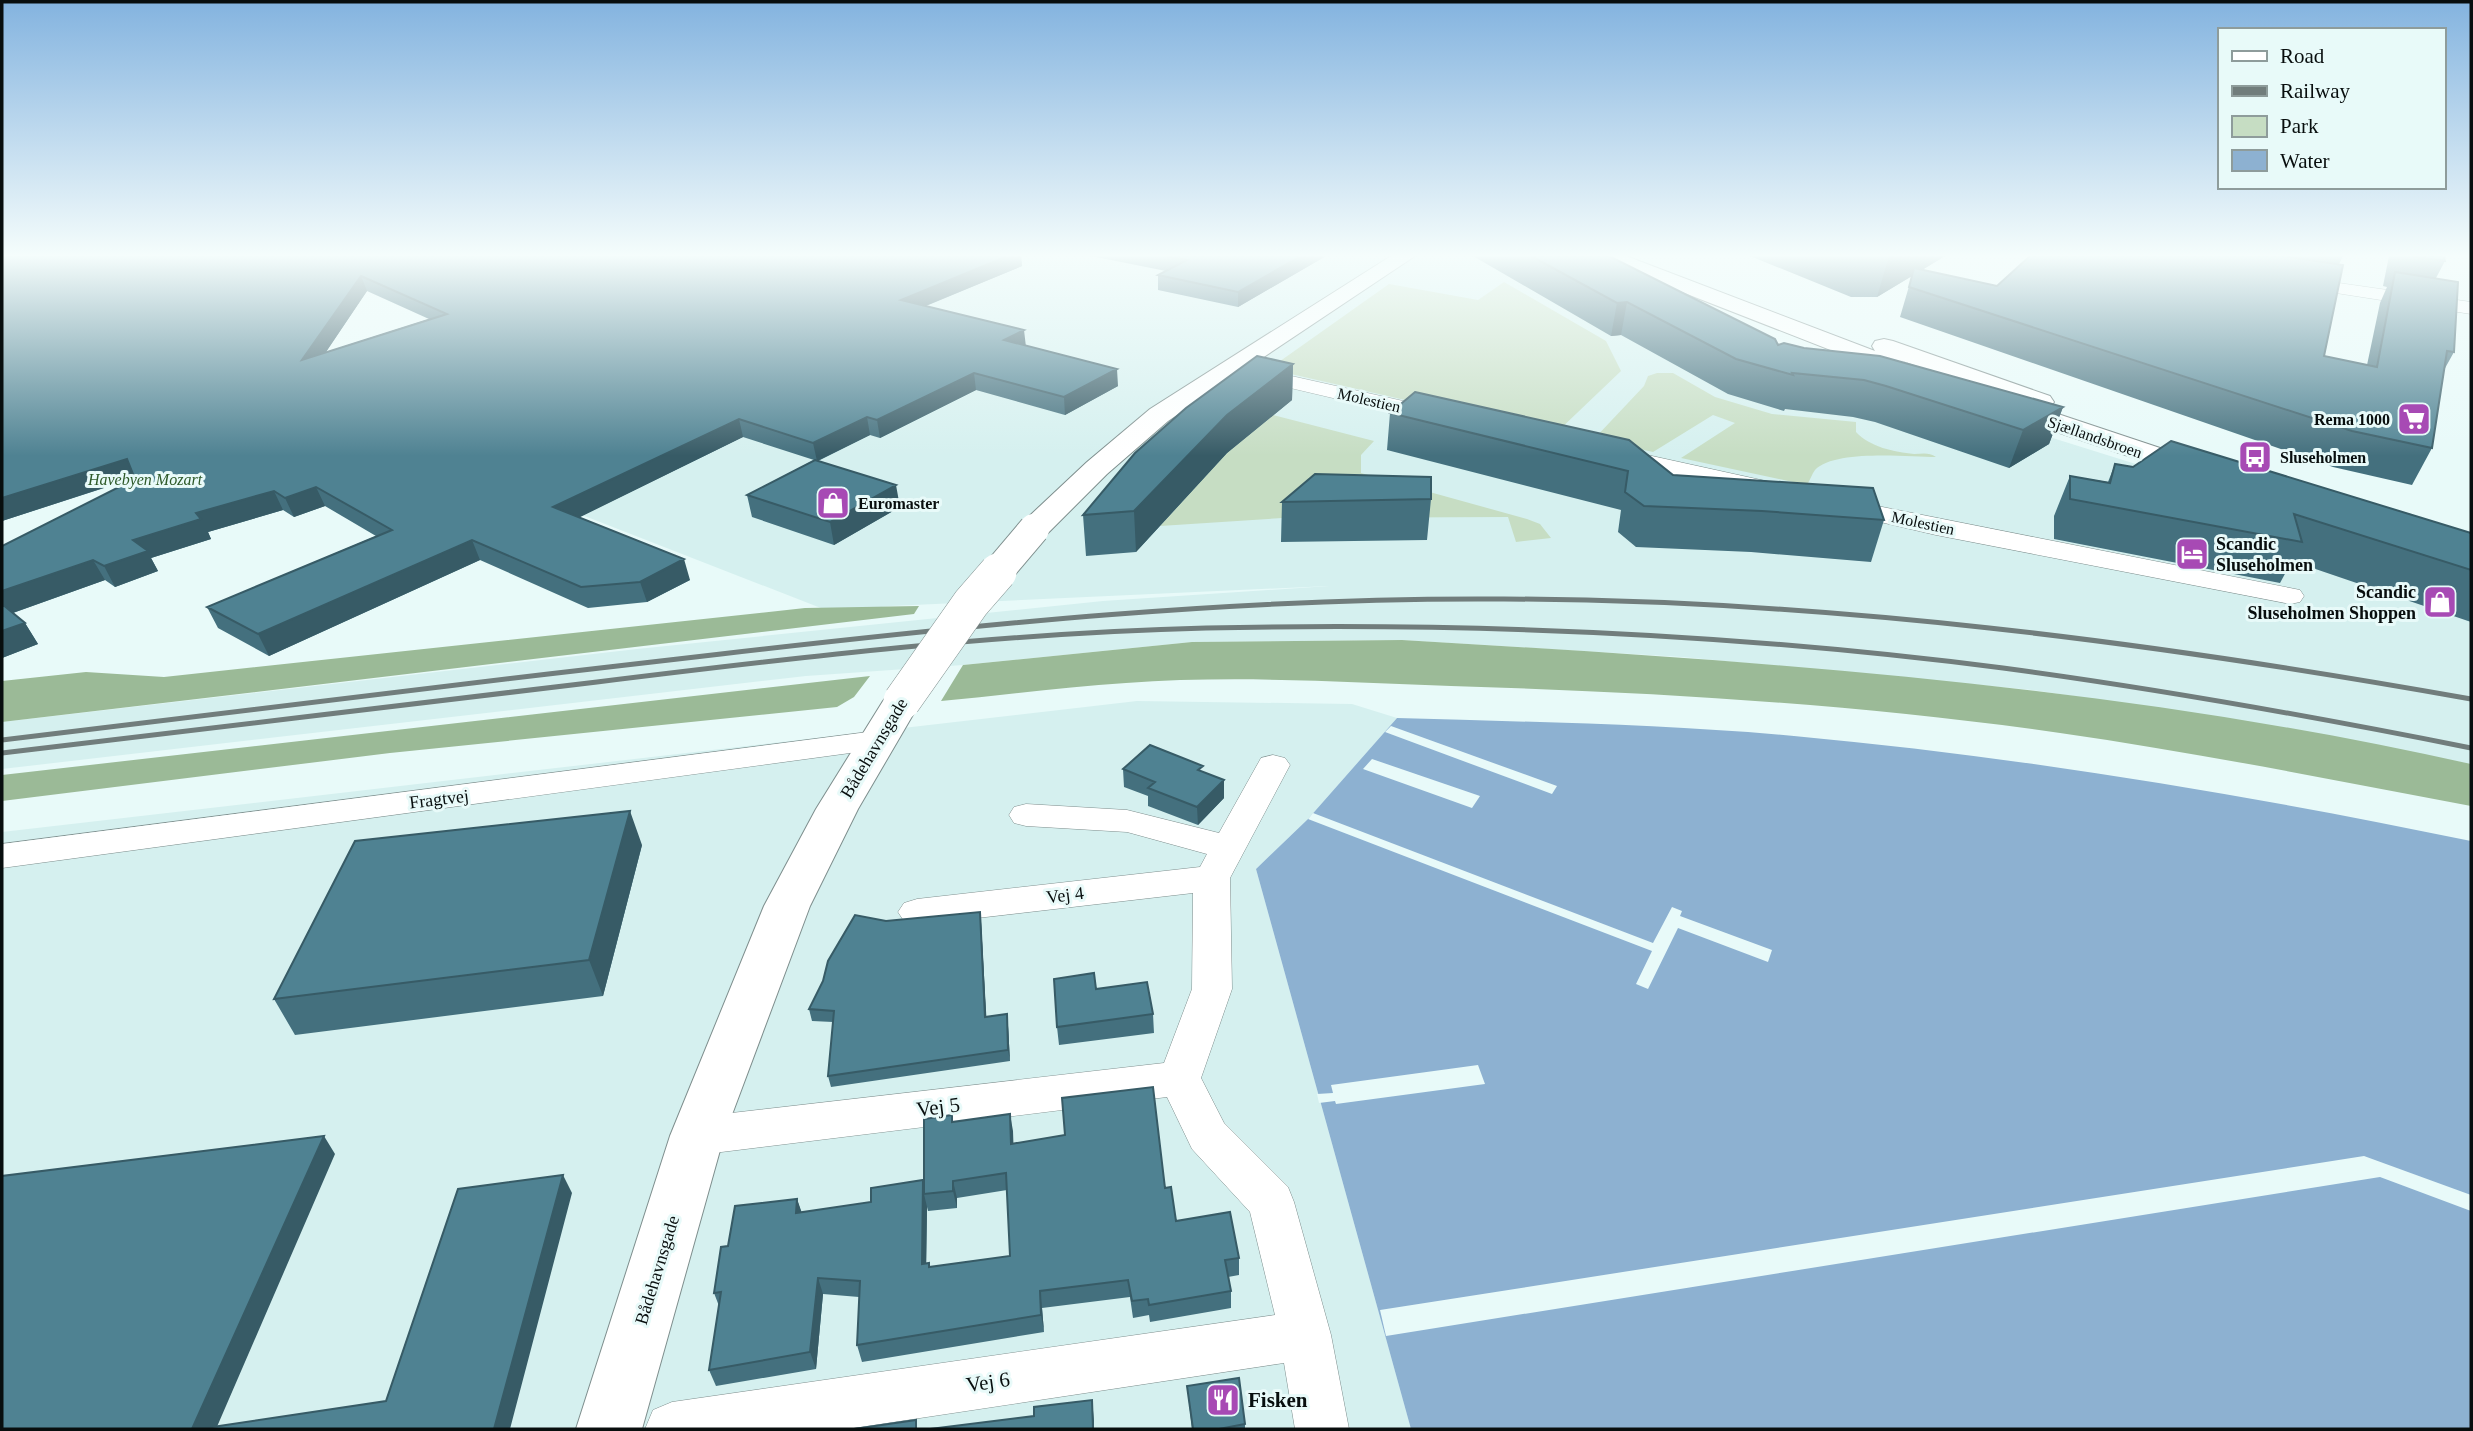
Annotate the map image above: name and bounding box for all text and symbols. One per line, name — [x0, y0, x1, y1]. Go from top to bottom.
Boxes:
legend — [2218, 28, 2445, 189]
text: Road — [2280, 44, 2325, 68]
text: Railway — [2280, 79, 2350, 103]
text: Park — [2280, 114, 2319, 138]
text: Water — [2280, 149, 2330, 173]
street label: Molestien — [1336, 385, 1402, 415]
supermarket icon: Rema 1000 — [2395, 400, 2433, 438]
place label: Rema 1000 — [2314, 411, 2390, 428]
street label: Sjællandsbroen — [2045, 413, 2144, 462]
bus stop icon: Sluseholmen — [2236, 438, 2274, 476]
place label: Sluseholmen — [2280, 449, 2366, 466]
park label: Havebyen Mozart — [87, 471, 203, 489]
shop icon: Euromaster — [814, 484, 852, 522]
place label: Euromaster — [858, 495, 939, 512]
street label: Molestien — [1890, 508, 1956, 538]
place label: Scandic Sluseholmen — [2216, 534, 2313, 575]
hotel icon: Scandic Sluseholmen — [2173, 535, 2211, 573]
place label: Scandic Sluseholmen Shoppen — [2247, 582, 2416, 623]
shop icon: Scandic Sluseholmen Shoppen — [2421, 583, 2459, 621]
street label: Bådehavnsgade — [836, 694, 912, 802]
street label: Fragtvej — [408, 785, 470, 813]
street label: Vej 4 — [1045, 883, 1085, 907]
street label: Vej 5 — [915, 1092, 961, 1122]
street label: Bådehavnsgade — [631, 1213, 683, 1327]
street label: Vej 6 — [965, 1367, 1011, 1397]
restaurant icon: Fisken — [1204, 1381, 1242, 1419]
place label: Fisken — [1248, 1388, 1308, 1412]

